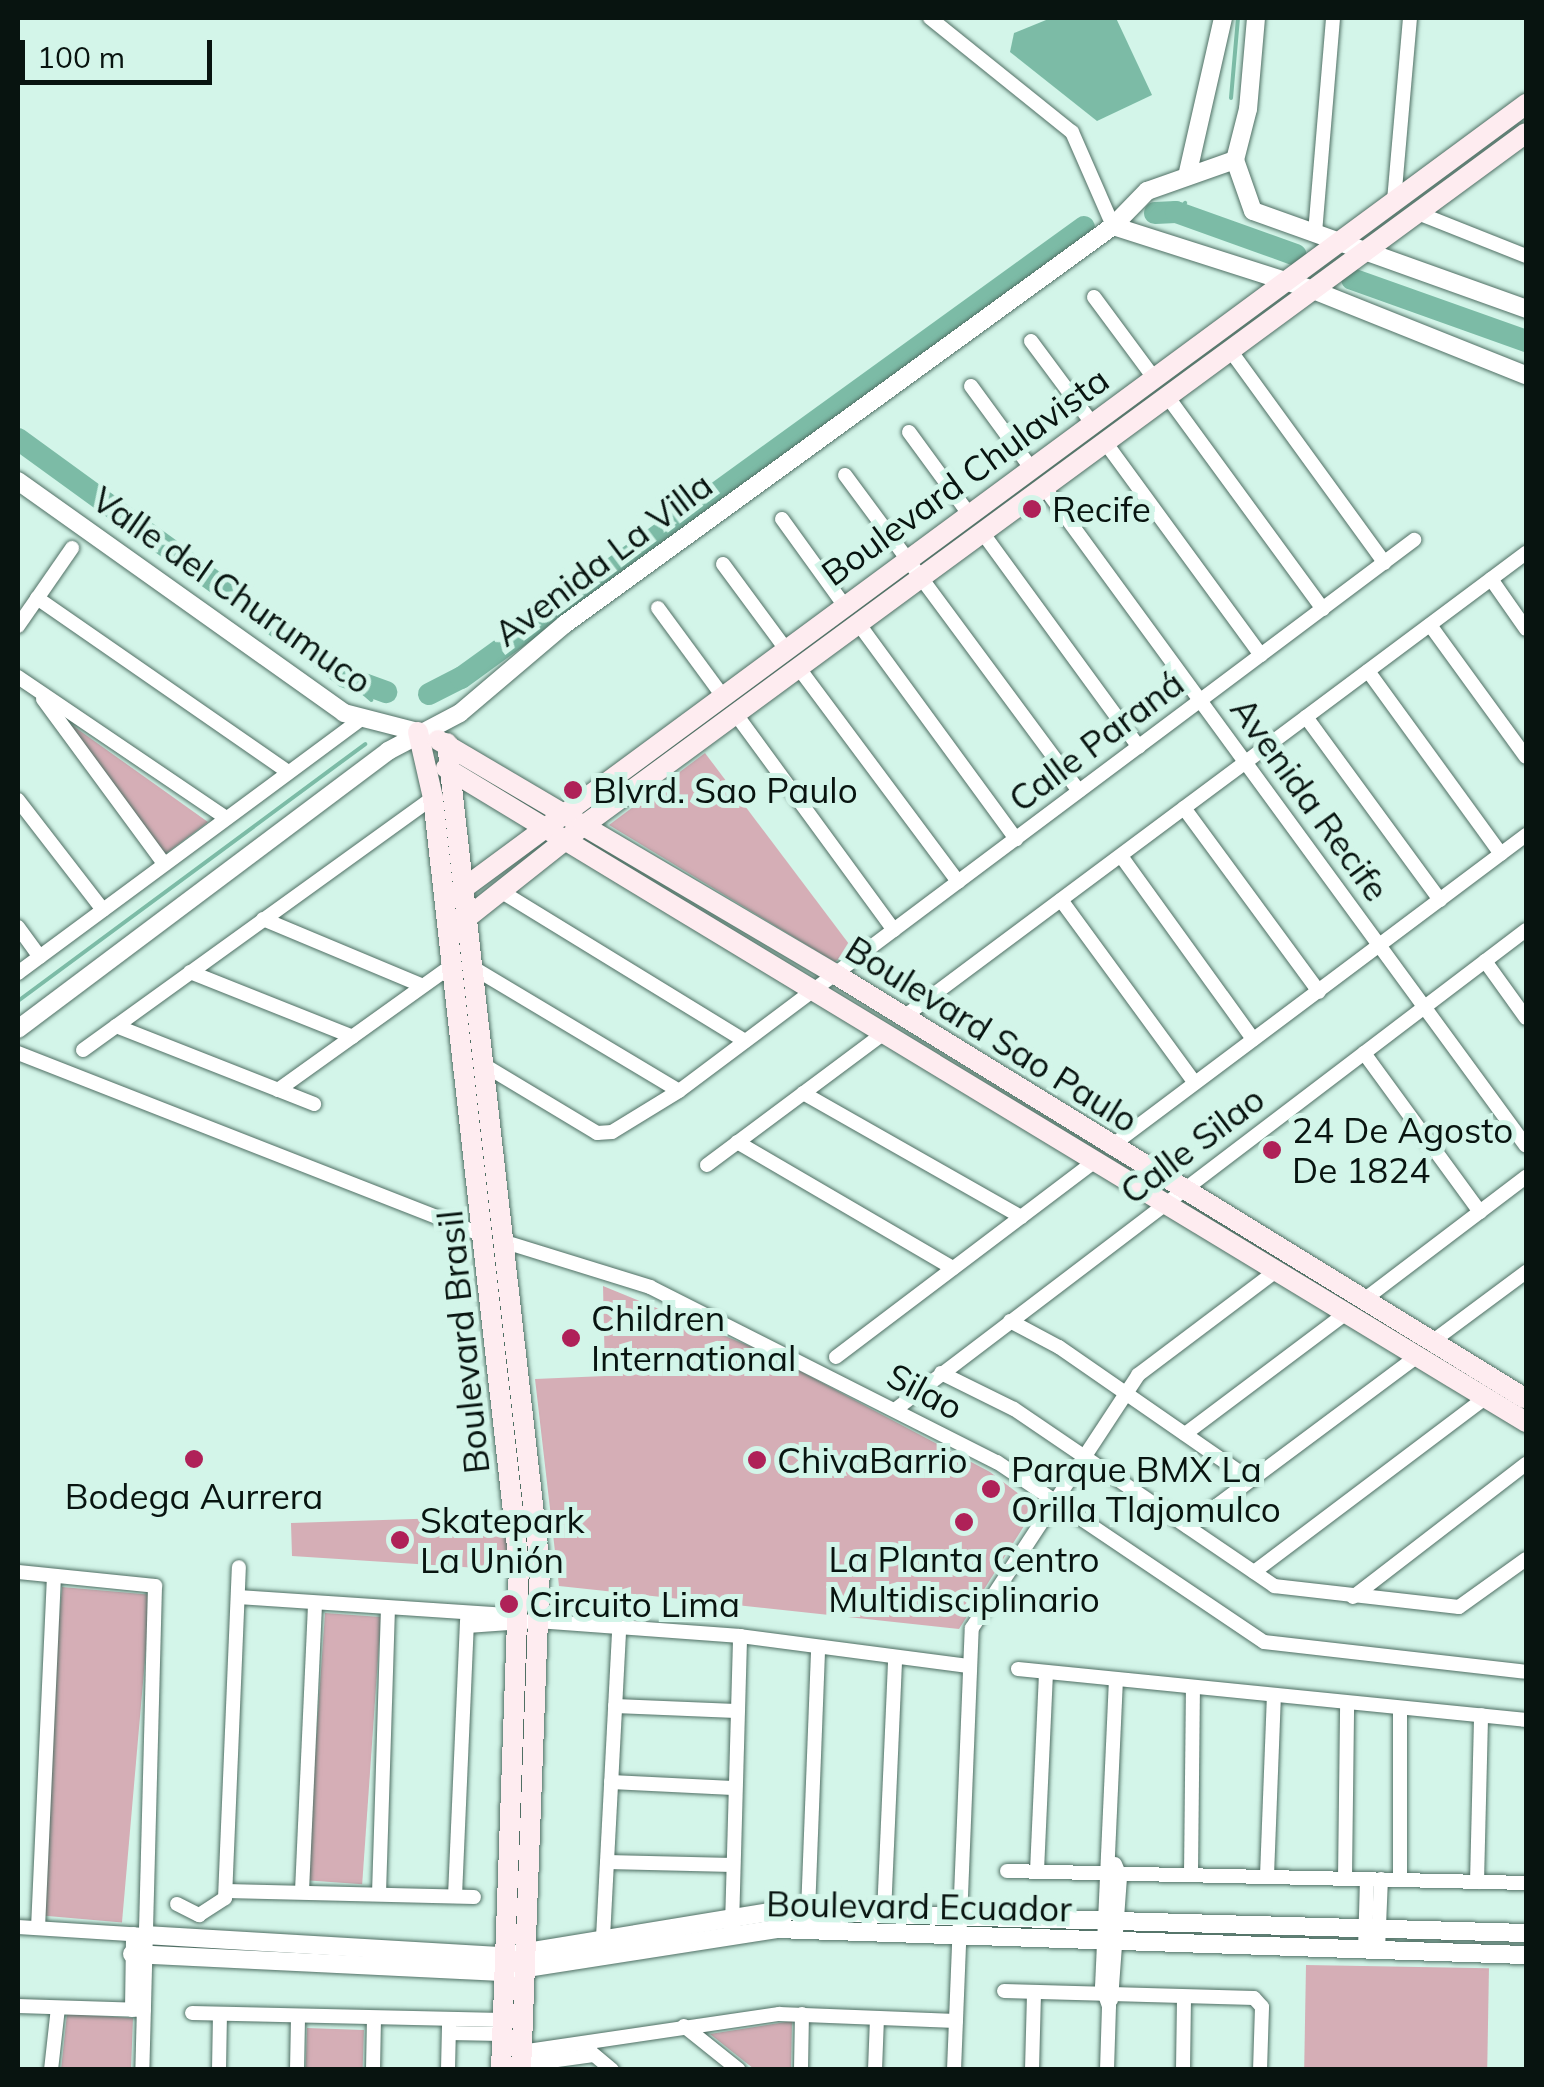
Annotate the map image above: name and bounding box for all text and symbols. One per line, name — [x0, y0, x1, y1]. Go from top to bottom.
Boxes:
scale bar — [25, 20, 218, 82]
text: 100 m — [37, 38, 125, 76]
street label: Boulevard Chulavista — [813, 358, 1117, 594]
street label: Avenida La Villa — [486, 463, 720, 655]
street label: Valle del Churumuco — [84, 478, 380, 702]
place label: Recife — [1052, 488, 1151, 530]
marker: Recife — [1021, 498, 1043, 520]
street label: Calle Paraná — [1001, 662, 1191, 820]
street label: Avenida Recife — [1222, 689, 1398, 909]
place label: Blvrd. Sao Paulo — [593, 769, 858, 811]
marker: Blvrd. Sao Paulo — [562, 779, 584, 801]
street label: Boulevard Sao Paulo — [838, 927, 1146, 1141]
street label: Calle Silao — [1112, 1077, 1272, 1213]
place label: 24 De Agosto De 1824 — [1292, 1109, 1513, 1191]
marker: 24 De Agosto De 1824 — [1261, 1139, 1283, 1161]
street label: Boulevard Brasil — [428, 1208, 498, 1476]
place label: Children International — [591, 1297, 796, 1379]
marker: Children International — [560, 1327, 582, 1349]
street label: Silao — [880, 1354, 970, 1428]
place label: ChivaBarrio — [777, 1439, 968, 1481]
marker: Bodega Aurrera — [183, 1448, 205, 1470]
place label: Parque BMX La Orilla Tlajomulco — [1011, 1448, 1281, 1530]
marker: ChivaBarrio — [746, 1449, 768, 1471]
place label: Bodega Aurrera — [65, 1475, 323, 1517]
marker: Parque BMX La Orilla Tlajomulco — [980, 1478, 1002, 1500]
place label: Skatepark La Unión — [420, 1499, 584, 1581]
marker: La Planta Centro Multidisciplinario — [953, 1511, 975, 1533]
marker: Skatepark La Unión — [389, 1529, 411, 1551]
place label: La Planta Centro Multidisciplinario — [828, 1538, 1100, 1620]
place label: Circuito Lima — [529, 1583, 740, 1625]
marker: Circuito Lima — [498, 1593, 520, 1615]
street label: Boulevard Ecuador — [766, 1882, 1072, 1930]

